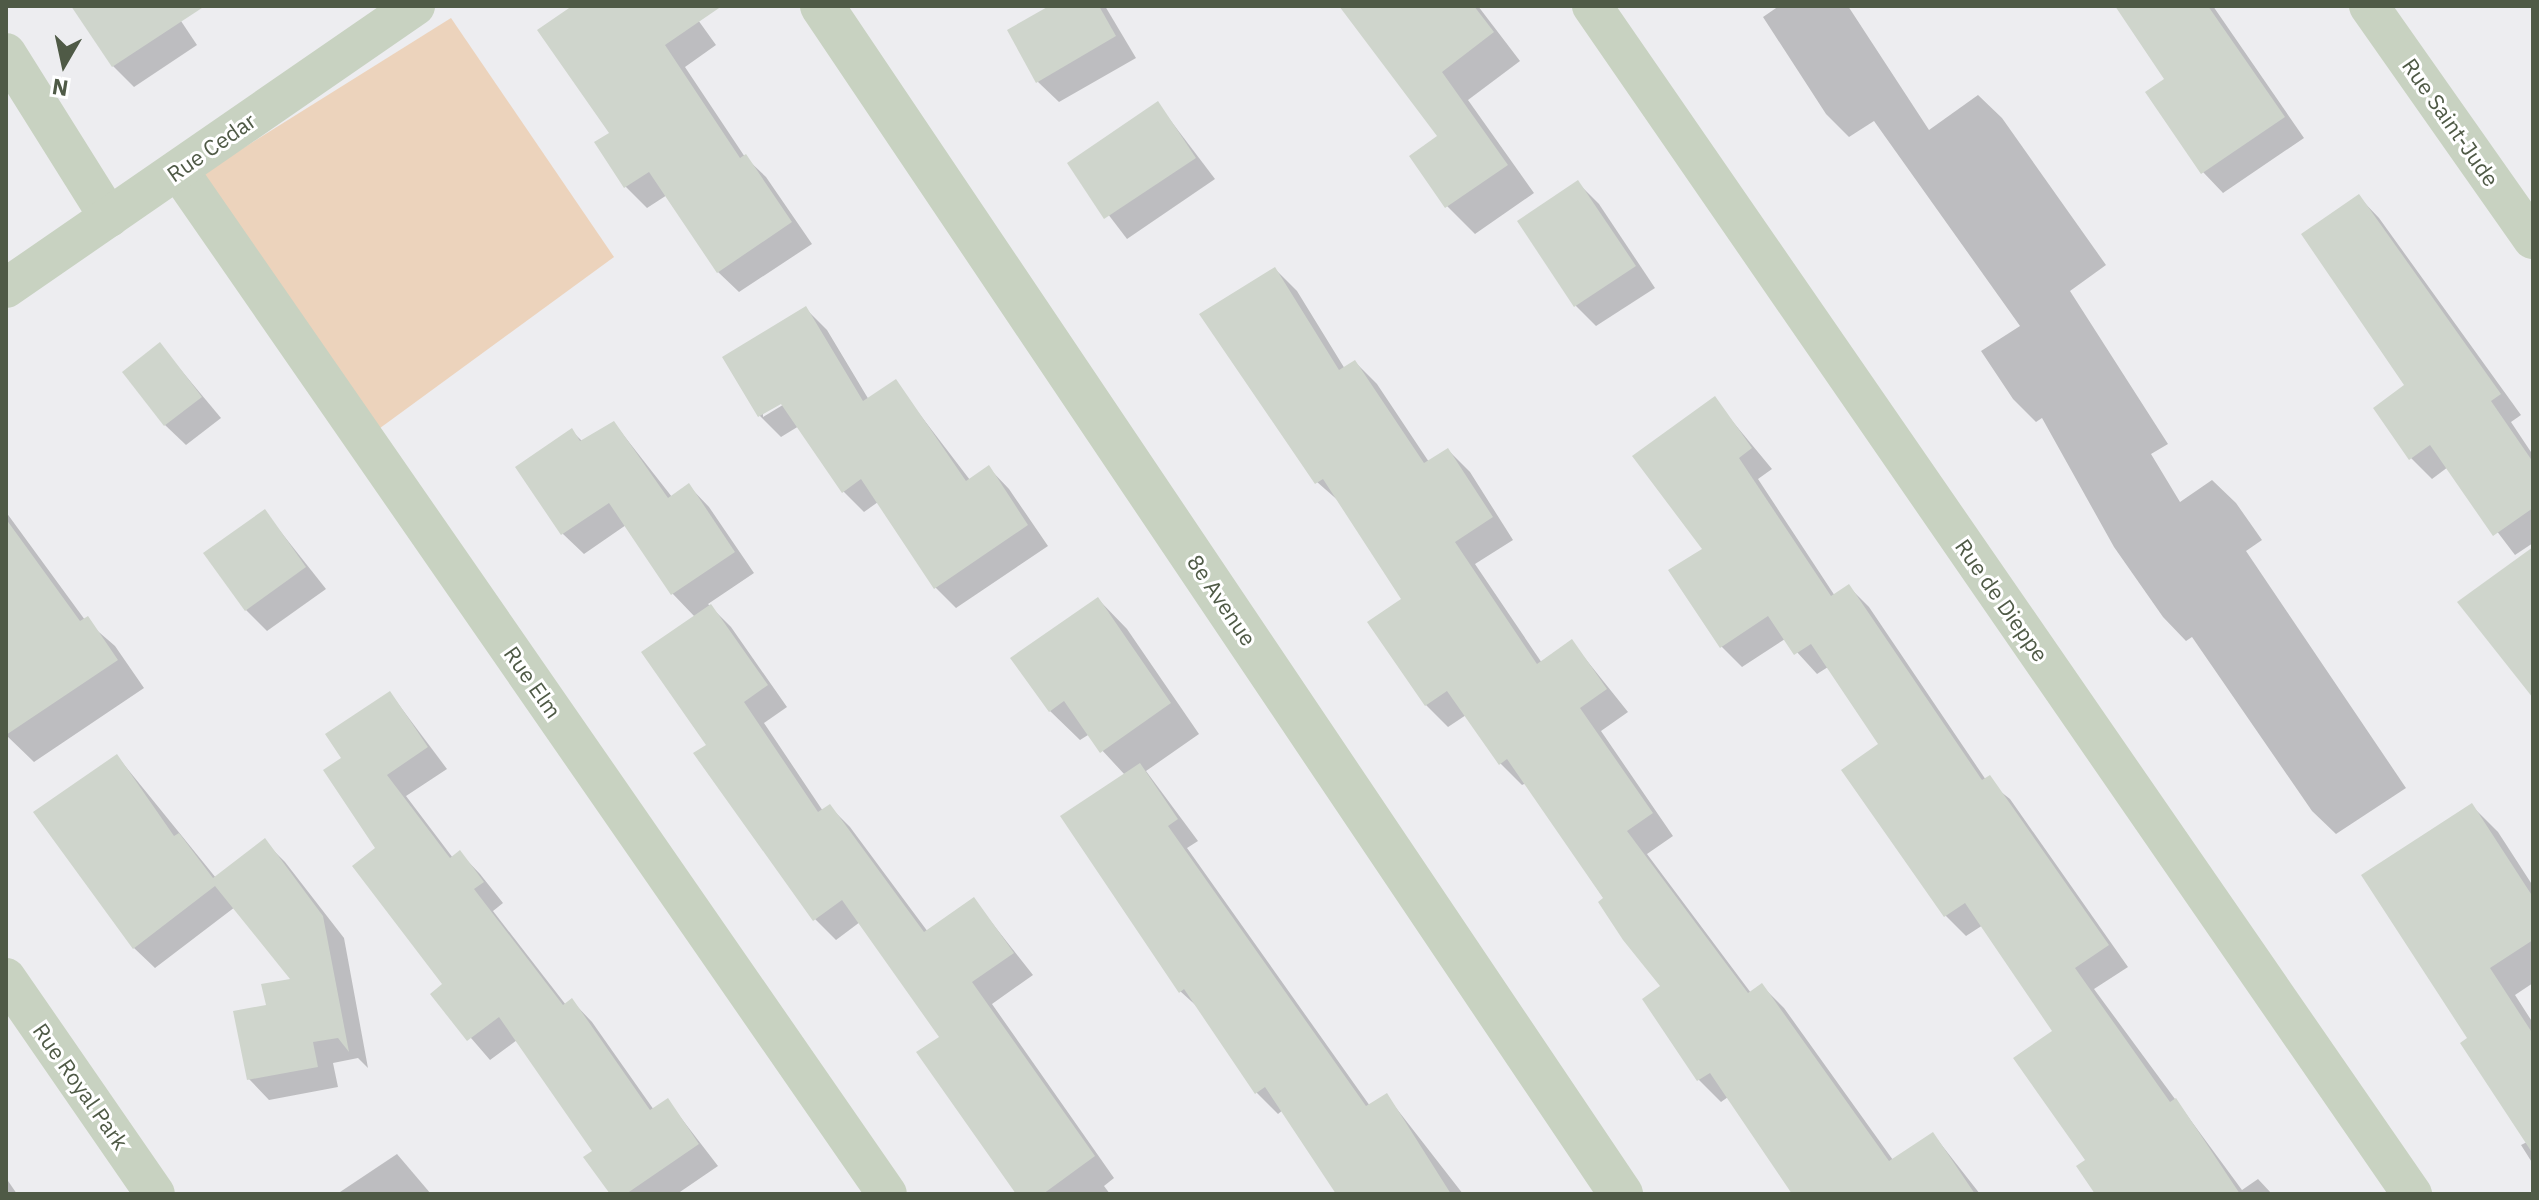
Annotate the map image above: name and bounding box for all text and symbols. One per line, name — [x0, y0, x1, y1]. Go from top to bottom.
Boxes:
north arrow — [24, 24, 104, 104]
street label: Rue Saint-Jude — [2397, 53, 2505, 191]
text: N — [50, 73, 70, 104]
street label: Rue Cedar — [162, 107, 260, 187]
street label: Rue de Dieppe — [1950, 534, 2054, 666]
street label: 8e Avenue — [1182, 550, 1262, 650]
street label: Rue Elm — [499, 641, 567, 723]
street label: Rue Royal Park — [28, 1018, 134, 1154]

